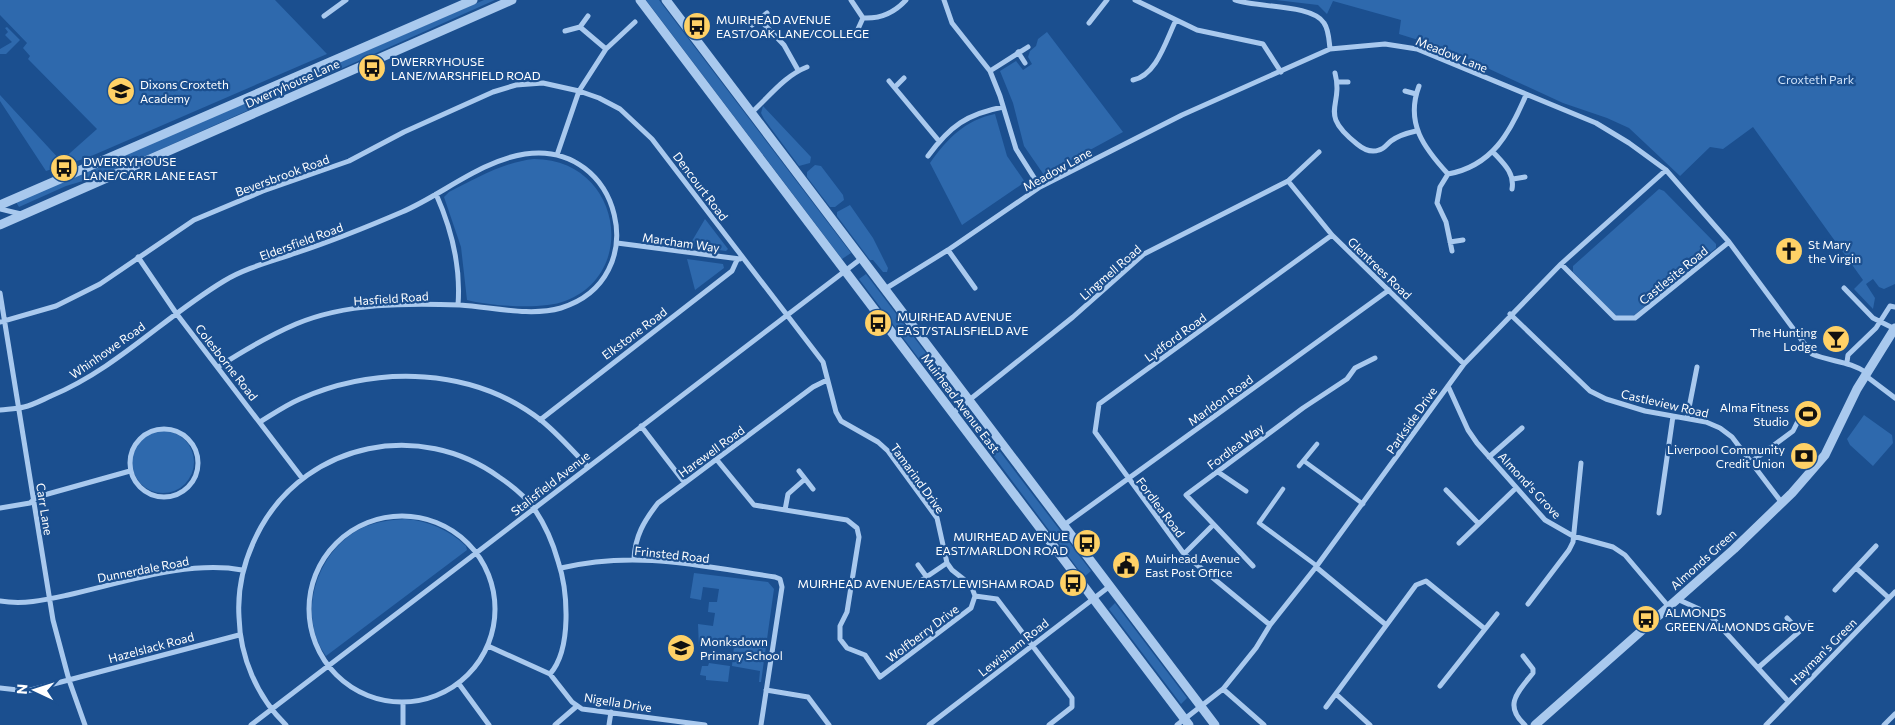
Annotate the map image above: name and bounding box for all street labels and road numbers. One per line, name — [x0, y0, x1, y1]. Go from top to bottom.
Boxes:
street label: Meadow Lane — [1414, 33, 1490, 75]
street label: Dwerryhouse Lane — [243, 56, 341, 110]
street label: Meadow Lane — [1020, 144, 1094, 194]
street label: Dencourt Road — [671, 149, 731, 223]
street label: Beversbrook Road — [233, 151, 331, 199]
street label: Eldersfield Road — [257, 219, 345, 263]
street label: Marcham Way — [641, 230, 721, 254]
street label: Glentrees Road — [1345, 234, 1415, 302]
street label: Lingmell Road — [1077, 242, 1144, 302]
street label: Castlesite Road — [1636, 243, 1710, 307]
street label: Hasfield Road — [353, 288, 429, 308]
street label: Elkstone Road — [599, 304, 669, 362]
street label: Lydford Road — [1141, 310, 1209, 364]
street label: Whinhowe Road — [67, 319, 147, 381]
street label: Colesborne Road — [193, 321, 261, 403]
street label: Muirhead Avenue East — [919, 351, 1003, 456]
street label: Marldon Road — [1185, 372, 1255, 428]
street label: Parkside Drive — [1383, 384, 1439, 456]
street label: Castleview Road — [1620, 386, 1710, 420]
street label: Fordlea Way — [1204, 420, 1266, 472]
street label: Harewell Road — [675, 422, 747, 480]
street label: Tamarind Drive — [888, 440, 948, 516]
street label: Stalisfield Avenue — [508, 448, 592, 518]
street label: Almond's Grove — [1496, 449, 1564, 521]
street label: Fordlea Road — [1134, 474, 1188, 540]
street label: Carr Lane — [34, 482, 56, 536]
street label: Almonds Green — [1667, 526, 1739, 592]
street label: Frinsted Road — [634, 543, 710, 565]
street label: Dunnerdale Road — [96, 553, 190, 585]
street label: Wolfberry Drive — [883, 601, 961, 665]
street label: Lewisham Road — [975, 615, 1051, 679]
street label: Hayman's Green — [1787, 615, 1859, 687]
street label: Hazelslack Road — [107, 629, 195, 665]
street label: Nigella Drive — [583, 690, 653, 714]

